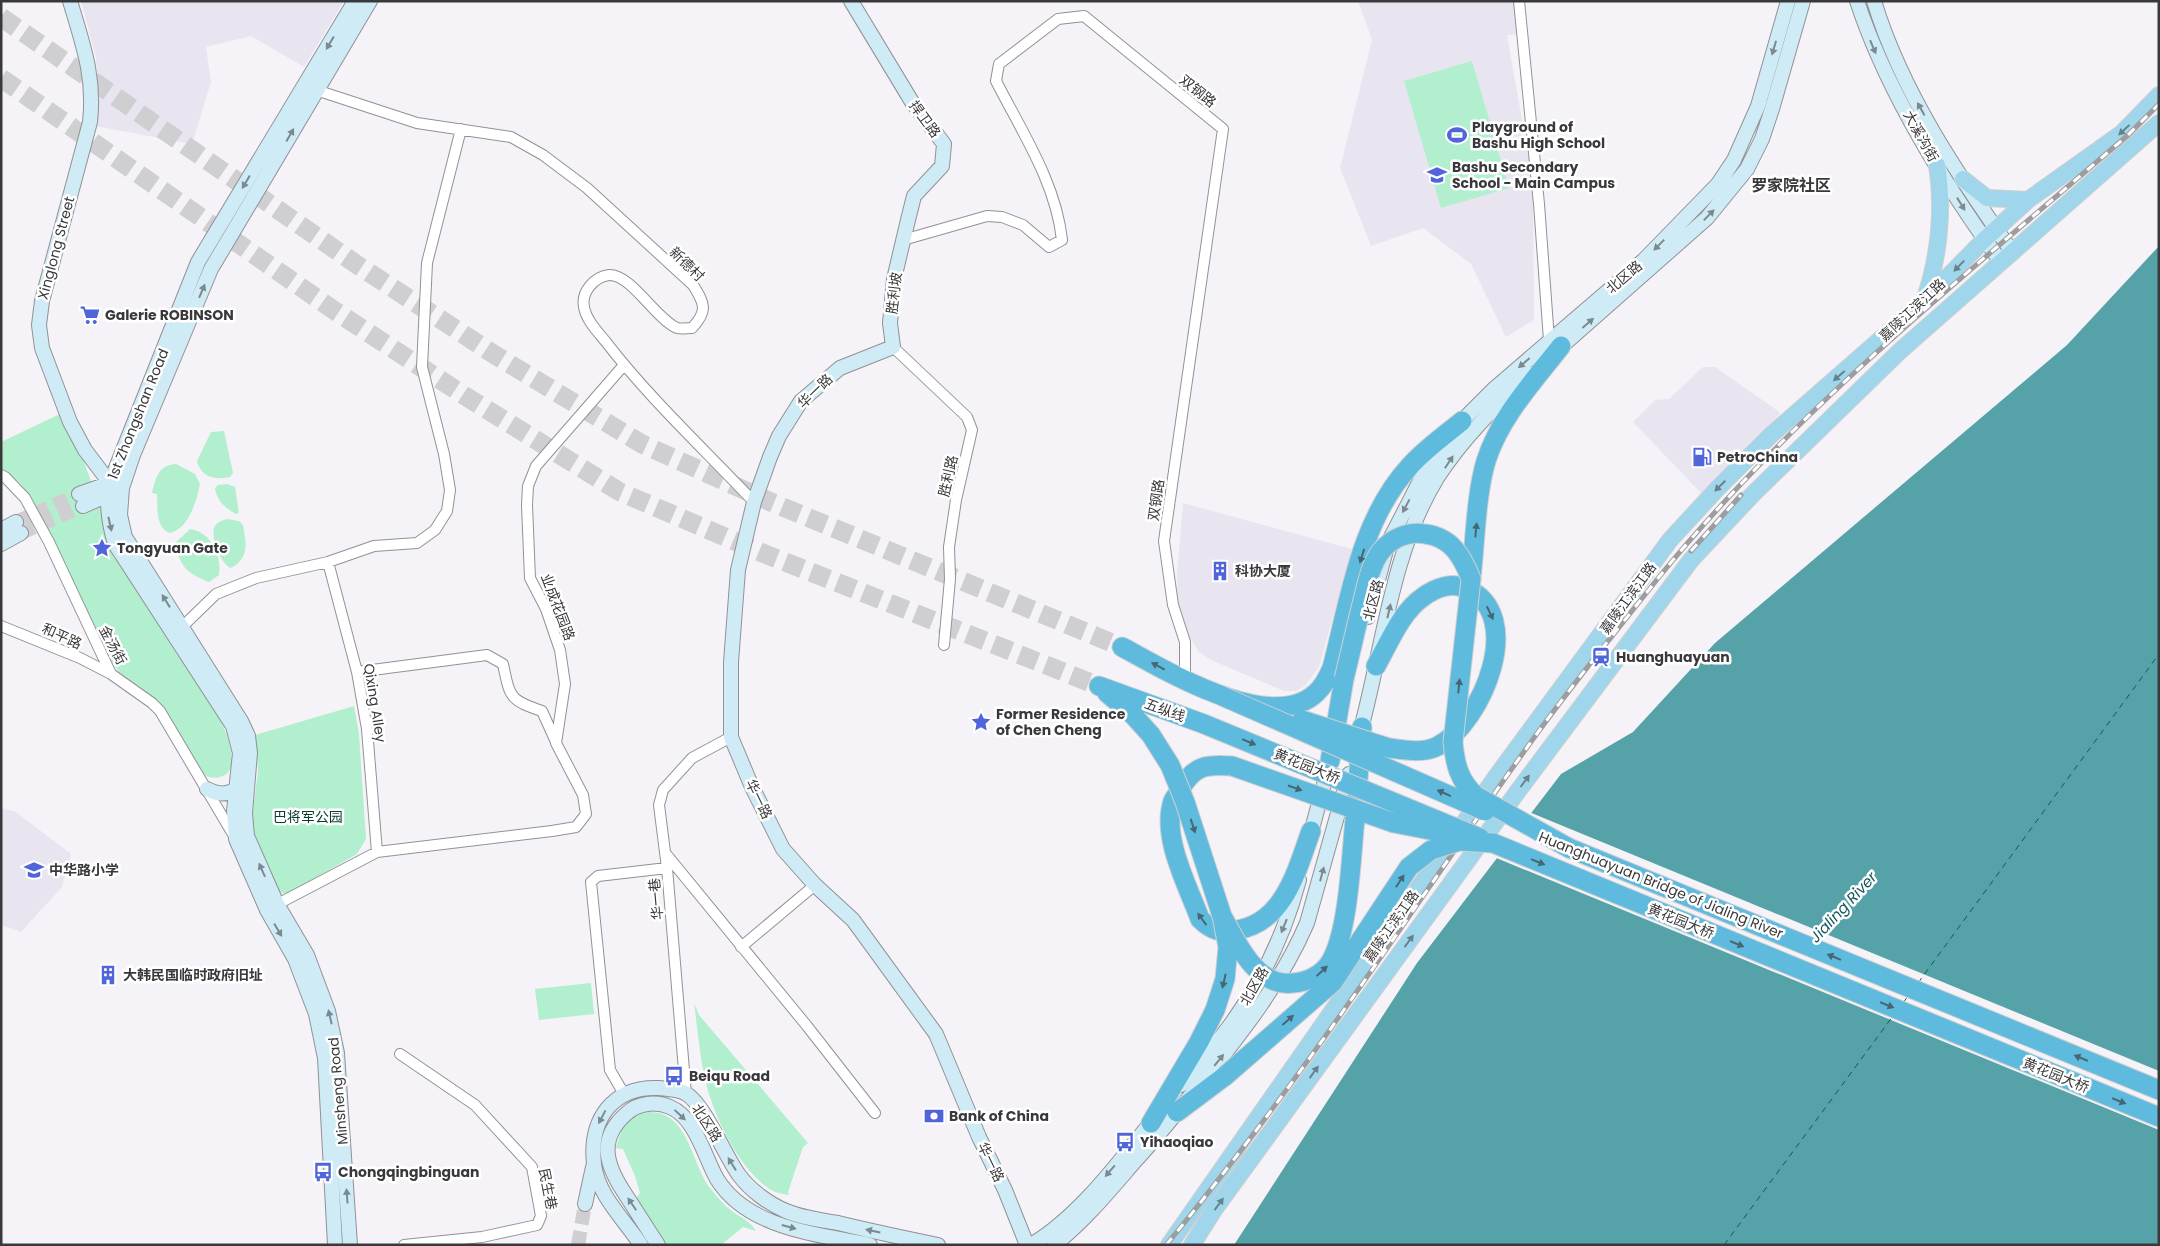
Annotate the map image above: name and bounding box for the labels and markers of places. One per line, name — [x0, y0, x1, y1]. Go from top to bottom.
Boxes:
place label: Playground of Bashu High School — [1472, 117, 1605, 153]
sports icon: Playground of Bashu High School — [1446, 124, 1468, 146]
place label: Bashu Secondary School - Main Campus — [1452, 157, 1615, 193]
school or university icon: Bashu Secondary School - Main Campus — [1426, 164, 1448, 186]
supermarket icon: Galerie ROBINSON — [79, 304, 101, 326]
place label: Galerie ROBINSON — [105, 305, 234, 325]
fuel station icon: PetroChina — [1691, 446, 1713, 468]
place label: PetroChina — [1717, 447, 1798, 467]
place icon: Tongyuan Gate — [91, 537, 113, 559]
place label: Tongyuan Gate — [117, 538, 228, 558]
building icon: 科协大厦 — [1209, 560, 1231, 582]
place label: 科协大厦 — [1235, 561, 1291, 581]
station icon: Huanghuayuan — [1590, 646, 1612, 668]
place label: Huanghuayuan — [1616, 647, 1730, 667]
place label: Former Residence of Chen Cheng — [996, 704, 1126, 740]
place icon: Former Residence of Chen Cheng — [970, 711, 992, 733]
school or university icon: 中华路小学 — [23, 859, 45, 881]
place label: 中华路小学 — [49, 860, 119, 880]
building icon: 大韩民国临时政府旧址 — [97, 964, 119, 986]
place label: 大韩民国临时政府旧址 — [123, 965, 263, 985]
bus stop icon: Beiqu Road — [663, 1065, 685, 1087]
place label: Beiqu Road — [689, 1066, 770, 1086]
bank icon: Bank of China — [923, 1105, 945, 1127]
place label: Bank of China — [949, 1106, 1049, 1126]
bus stop icon: Yihaoqiao — [1114, 1131, 1136, 1153]
place label: Yihaoqiao — [1140, 1132, 1214, 1152]
bus stop icon: Chongqingbinguan — [312, 1161, 334, 1183]
place label: Chongqingbinguan — [338, 1162, 480, 1182]

